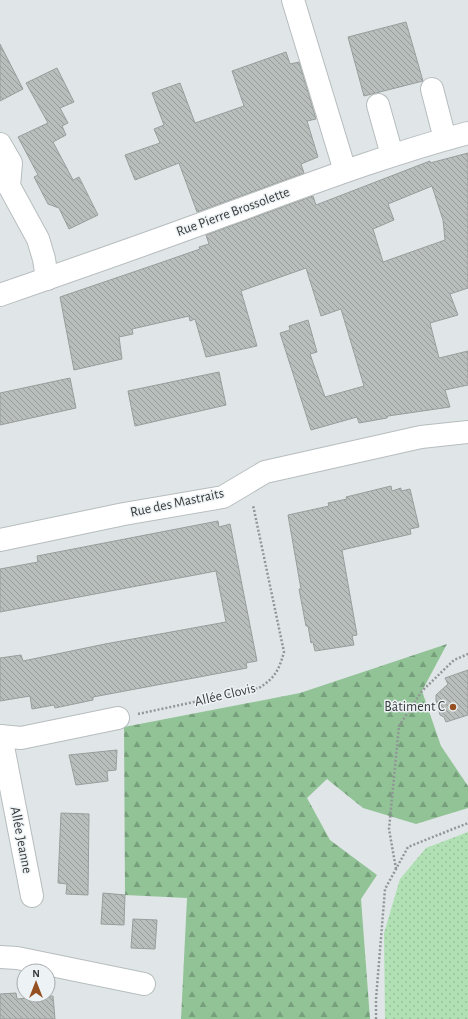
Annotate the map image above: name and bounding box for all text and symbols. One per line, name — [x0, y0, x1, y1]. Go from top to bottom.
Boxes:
street label: Rue Pierre Brossolette — [175, 185, 291, 239]
street label: Rue des Mastraits — [129, 486, 225, 520]
street label: Allée Clovis — [193, 681, 257, 709]
place label: Bâtiment C — [384, 700, 445, 714]
marker: Bâtiment C — [448, 702, 458, 712]
street label: Allée Jeanne — [8, 805, 34, 875]
north arrow — [16, 963, 56, 1003]
text: N — [32, 968, 40, 979]

